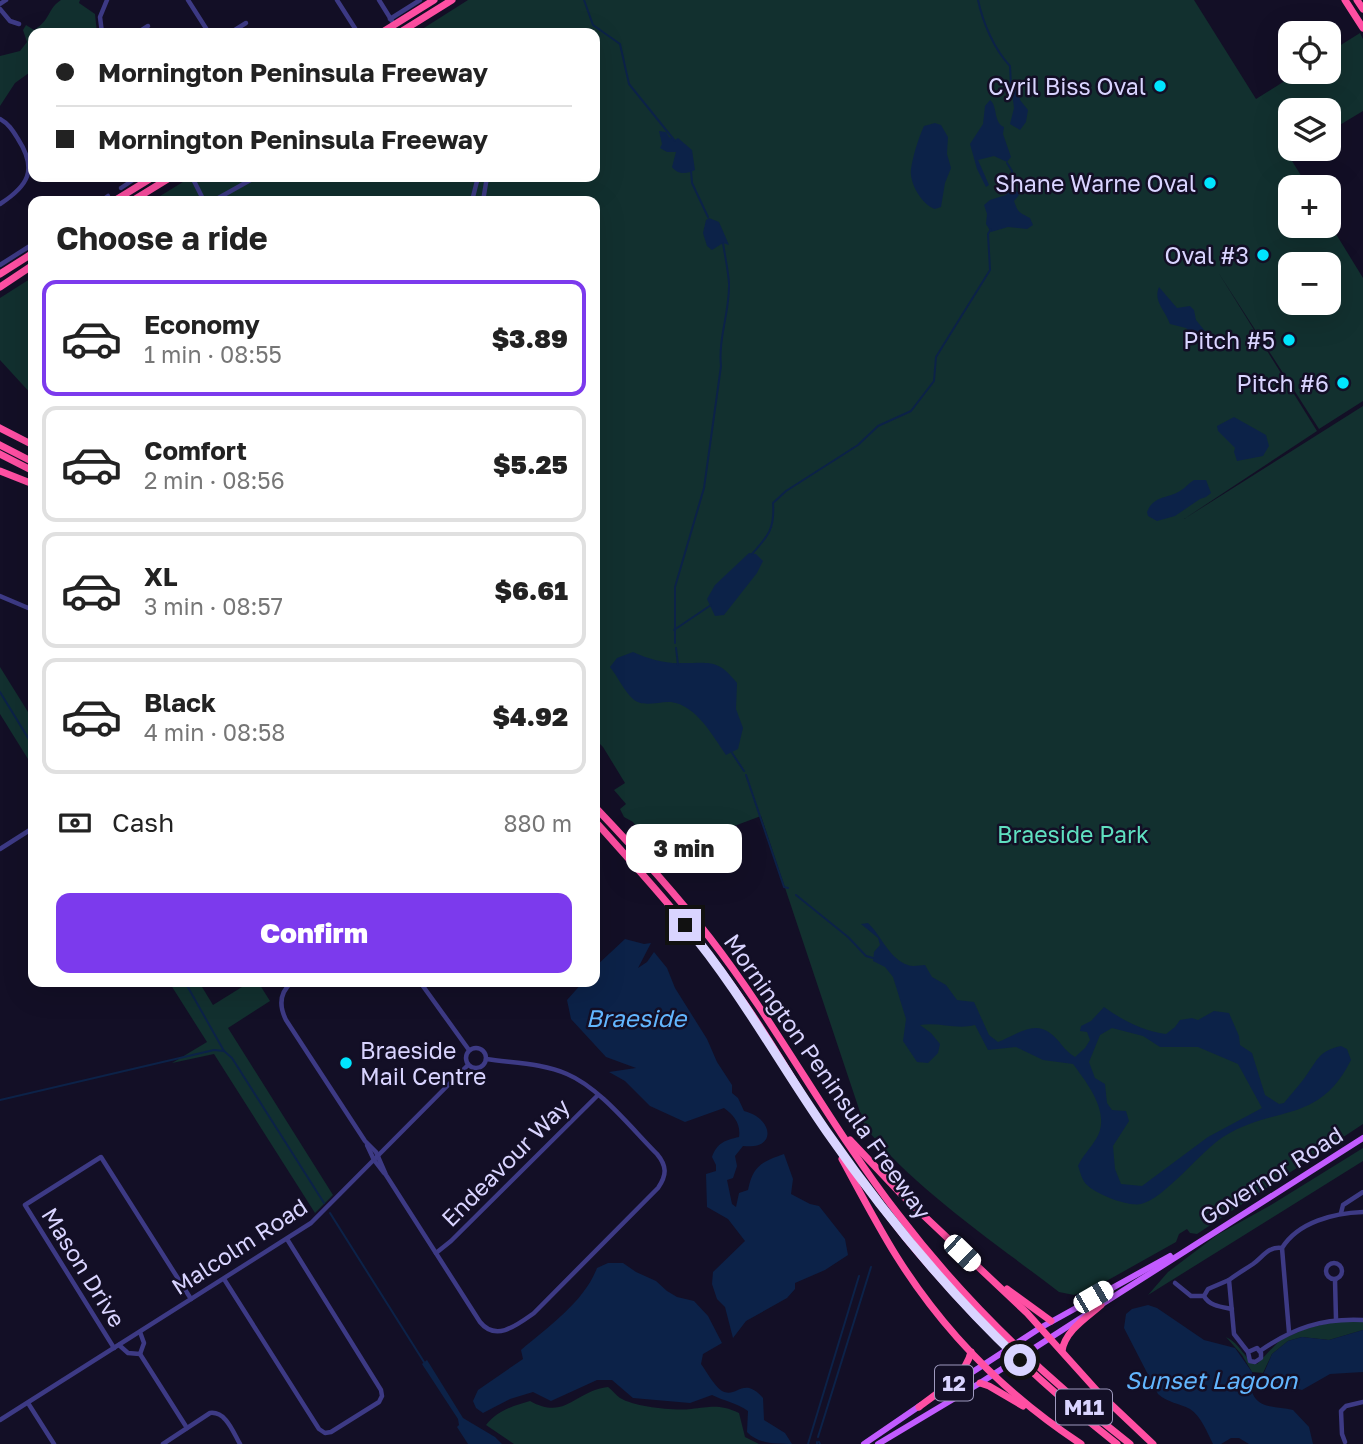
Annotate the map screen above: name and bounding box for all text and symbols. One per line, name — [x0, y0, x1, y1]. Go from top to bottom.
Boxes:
map controls — [1278, 21, 1341, 315]
button: locate — [1278, 21, 1341, 84]
text: Mornington Peninsula Freeway — [98, 57, 488, 88]
place label: Cyril Biss Oval — [988, 72, 1146, 100]
marker: Cyril Biss Oval — [1152, 78, 1168, 94]
button: layers — [1278, 98, 1341, 161]
text: Mornington Peninsula Freeway — [98, 124, 488, 155]
place label: Shane Warne Oval — [995, 169, 1196, 197]
marker: Shane Warne Oval — [1202, 175, 1218, 191]
button: + — [1278, 175, 1341, 238]
text: Choose a ride — [56, 219, 268, 257]
place label: Oval #3 — [1165, 241, 1249, 269]
marker: Oval #3 — [1255, 247, 1271, 263]
button: − — [1278, 252, 1341, 315]
icon: car — [60, 307, 123, 370]
text: Economy — [144, 309, 260, 340]
text: $3.89 — [492, 323, 568, 354]
place label: Pitch #5 — [1183, 326, 1275, 354]
marker: Pitch #5 — [1281, 332, 1297, 348]
text: 1 min · 08:55 — [144, 340, 282, 368]
place label: Pitch #6 — [1237, 369, 1329, 397]
marker: Pitch #6 — [1335, 375, 1351, 391]
icon: car — [60, 433, 123, 496]
text: Comfort — [144, 435, 247, 466]
text: $5.25 — [493, 449, 568, 480]
text: 2 min · 08:56 — [144, 466, 285, 494]
icon: car — [60, 559, 123, 622]
text: XL — [144, 561, 178, 592]
text: $6.61 — [494, 575, 568, 606]
text: 3 min · 08:57 — [144, 592, 283, 620]
icon: car — [60, 685, 123, 748]
text: Black — [144, 687, 216, 718]
text: $4.92 — [492, 701, 568, 732]
text: 4 min · 08:58 — [144, 718, 285, 746]
icon: cash — [56, 804, 94, 842]
text: Cash — [112, 807, 174, 838]
text: 880 m — [504, 809, 572, 837]
park label: Braeside Park — [997, 820, 1149, 848]
callout: 3 min — [627, 824, 743, 872]
text: 3 min — [654, 834, 714, 862]
button: Confirm — [56, 893, 572, 973]
route end — [669, 909, 701, 941]
street label: Mornington Peninsula Freeway — [719, 928, 937, 1224]
water label: Braeside — [586, 1003, 688, 1032]
place label: Braeside Mail Centre — [360, 1036, 486, 1090]
marker: Braeside Mail Centre — [338, 1055, 354, 1071]
street label: Endeavour Way — [435, 1092, 575, 1232]
street label: Governor Road — [1194, 1120, 1348, 1230]
street label: Malcolm Road — [166, 1192, 312, 1300]
street label: Mason Drive — [36, 1202, 132, 1332]
car — [940, 1231, 985, 1275]
car — [1070, 1277, 1117, 1317]
route start — [1004, 1344, 1036, 1376]
water label: Sunset Lagoon — [1125, 1365, 1299, 1395]
road number: 12 — [935, 1366, 973, 1400]
road number: M11 — [1056, 1390, 1112, 1424]

